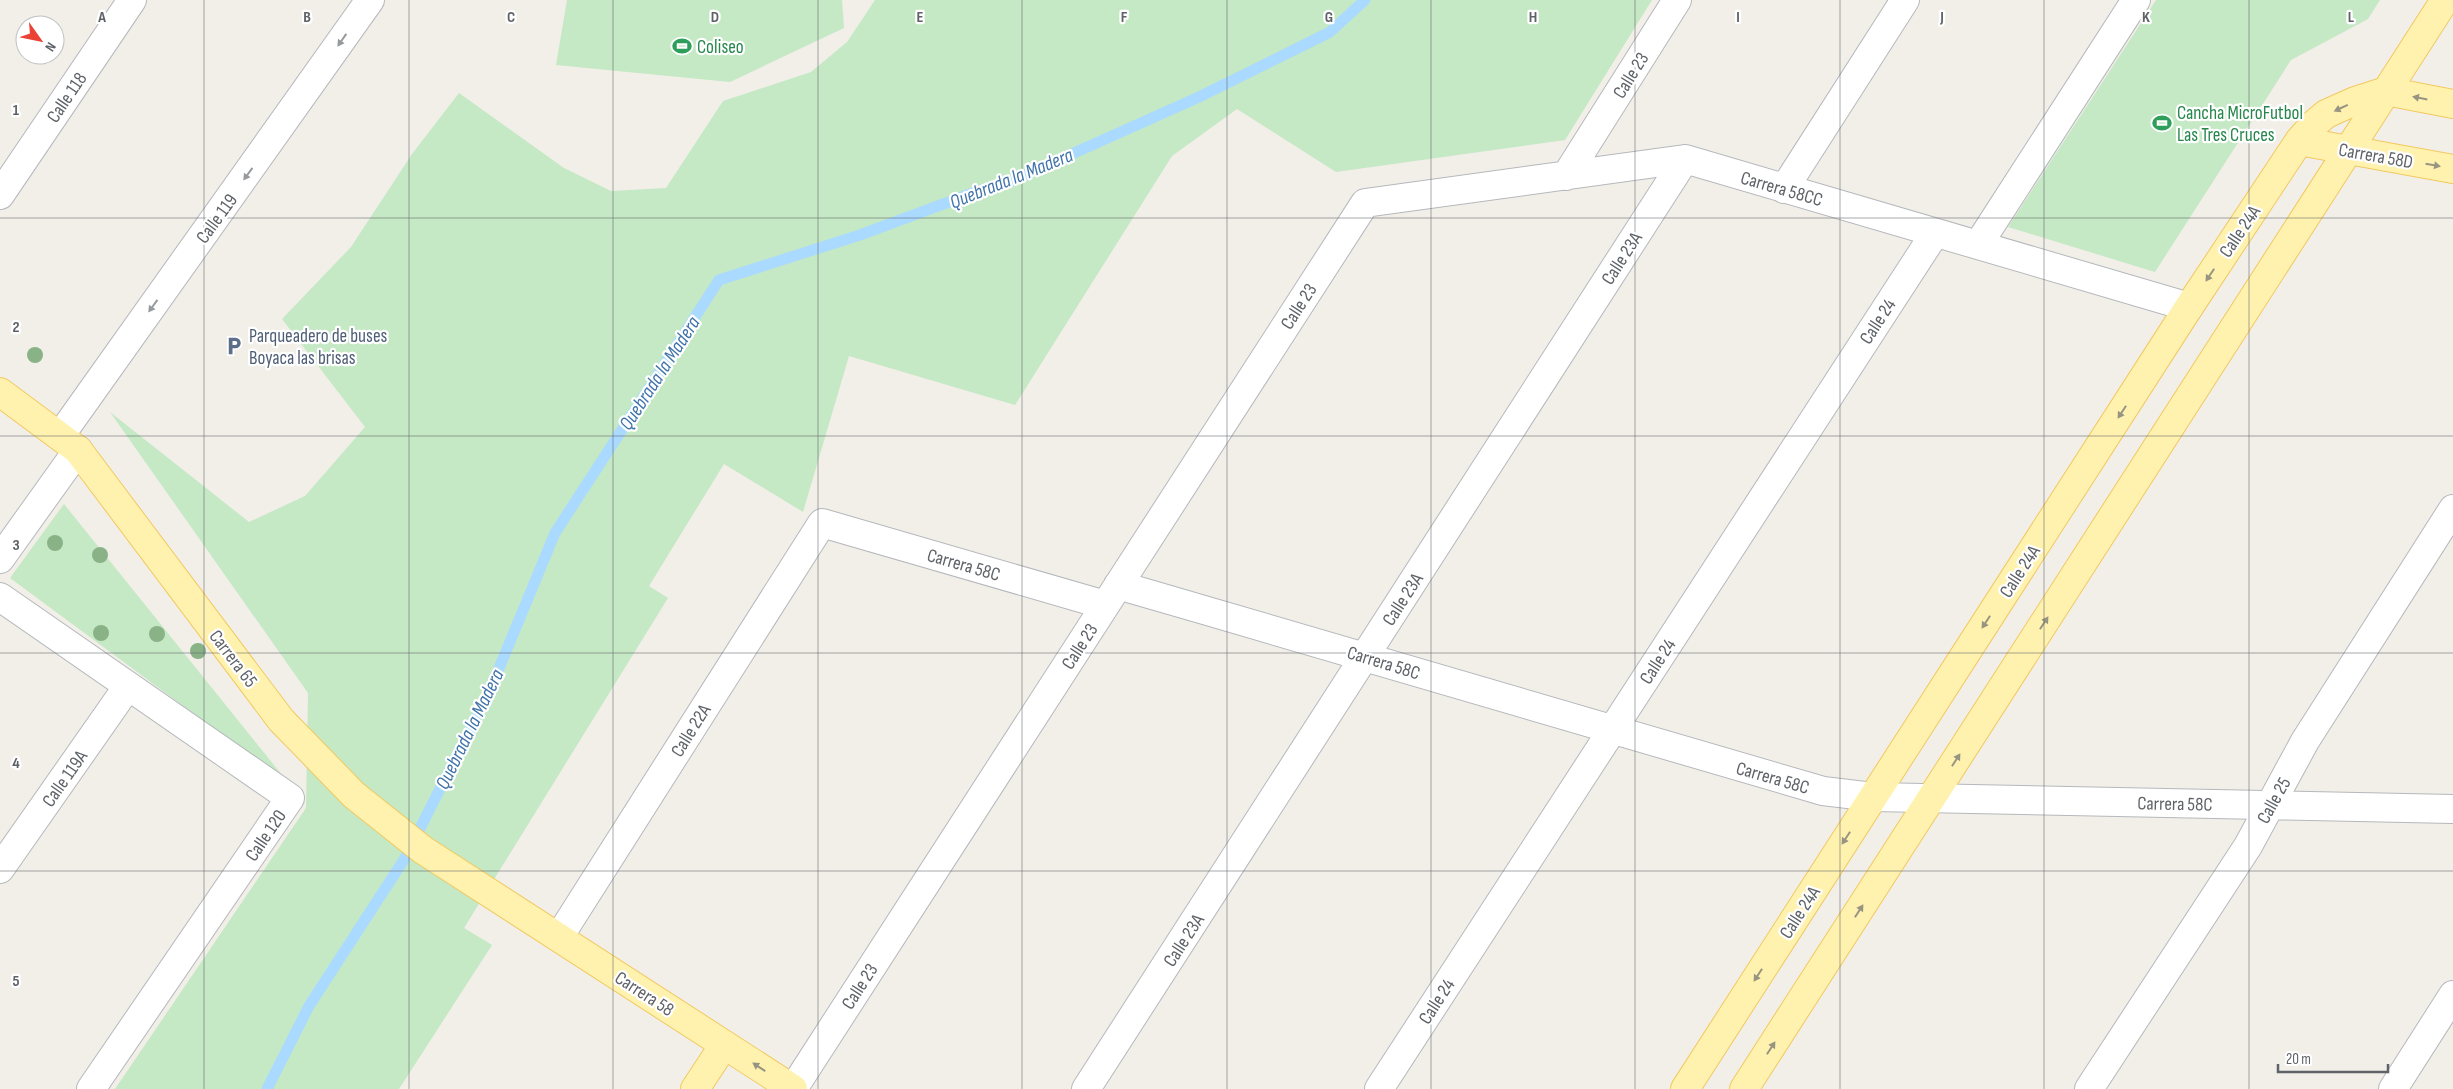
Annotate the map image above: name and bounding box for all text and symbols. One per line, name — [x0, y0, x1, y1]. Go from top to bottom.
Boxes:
text: A — [97, 8, 106, 27]
text: B — [303, 8, 311, 27]
text: C — [507, 8, 515, 27]
text: D — [711, 8, 719, 27]
text: E — [917, 8, 924, 27]
text: F — [1121, 8, 1128, 27]
text: G — [1325, 8, 1333, 27]
text: H — [1529, 8, 1537, 27]
text: I — [1736, 8, 1740, 27]
text: J — [1939, 8, 1944, 27]
text: K — [2142, 8, 2150, 27]
text: L — [2348, 8, 2355, 27]
north arrow — [15, 15, 65, 65]
one-way arrow — [337, 33, 347, 47]
sports icon: Coliseo — [671, 35, 693, 57]
place label: Coliseo — [697, 36, 744, 59]
text: N — [41, 39, 60, 55]
street label: Calle 23 — [1608, 49, 1654, 103]
street label: Calle 118 — [42, 68, 92, 127]
one-way arrow — [2411, 93, 2427, 101]
text: 1 — [13, 101, 20, 120]
place label: Cancha MicroFutbol Las Tres Cruces — [2177, 102, 2303, 147]
one-way arrow — [2334, 104, 2348, 112]
sports icon: Cancha MicroFutbol Las Tres Cruces — [2151, 112, 2173, 134]
street label: Carrera 58D — [2337, 139, 2415, 174]
water label: Quebrada la Madera — [946, 143, 1076, 215]
one-way arrow — [2425, 161, 2441, 169]
one-way arrow — [243, 167, 253, 181]
street label: Carrera 58CC — [1738, 167, 1825, 212]
street label: Calle 119 — [192, 190, 243, 248]
street label: Calle 24A — [2215, 201, 2266, 262]
street label: Calle 23A — [1597, 228, 1648, 289]
one-way arrow — [2205, 269, 2215, 282]
street label: Calle 23 — [1276, 280, 1322, 334]
street label: Calle 24 — [1855, 295, 1901, 349]
one-way arrow — [148, 299, 158, 313]
water label: Quebrada la Madera — [614, 312, 705, 435]
text: 2 — [12, 318, 20, 337]
place label: Parqueadero de buses Boyaca las brisas — [249, 325, 388, 370]
parking icon: Parqueadero de buses Boyaca las brisas — [223, 335, 245, 357]
one-way arrow — [2117, 405, 2126, 418]
text: 3 — [12, 536, 20, 555]
street label: Calle 24A — [1995, 541, 2046, 602]
street label: Carrera 58C — [924, 544, 1003, 587]
street label: Calle 23A — [1378, 569, 1429, 630]
one-way arrow — [1981, 615, 1991, 628]
one-way arrow — [2039, 617, 2049, 630]
street label: Calle 23 — [1057, 620, 1103, 674]
street label: Carrera 65 — [204, 626, 262, 692]
street label: Calle 24 — [1635, 635, 1681, 689]
street label: Carrera 58C — [1344, 641, 1423, 685]
water label: Quebrada la Madera — [430, 665, 509, 793]
street label: Calle 22A — [666, 699, 717, 761]
street label: Calle 119A — [38, 745, 93, 812]
one-way arrow — [1951, 753, 1961, 767]
text: 4 — [12, 754, 20, 773]
street label: Carrera 58C — [1733, 757, 1812, 800]
street label: Calle 25 — [2252, 774, 2296, 828]
street label: Carrera 58C — [2137, 792, 2213, 817]
street label: Calle 120 — [241, 806, 292, 866]
one-way arrow — [1842, 832, 1851, 845]
street label: Calle 24A — [1775, 882, 1826, 943]
one-way arrow — [1854, 905, 1863, 918]
street label: Calle 23A — [1159, 910, 1210, 971]
street label: Calle 23 — [837, 960, 883, 1014]
street label: Carrera 58 — [610, 967, 678, 1022]
one-way arrow — [1753, 968, 1763, 982]
text: 5 — [12, 972, 20, 991]
street label: Calle 24 — [1414, 975, 1460, 1029]
one-way arrow — [1766, 1041, 1776, 1055]
scale bar — [2278, 1042, 2388, 1074]
text: 20 m — [2286, 1050, 2311, 1069]
one-way arrow — [752, 1062, 765, 1072]

